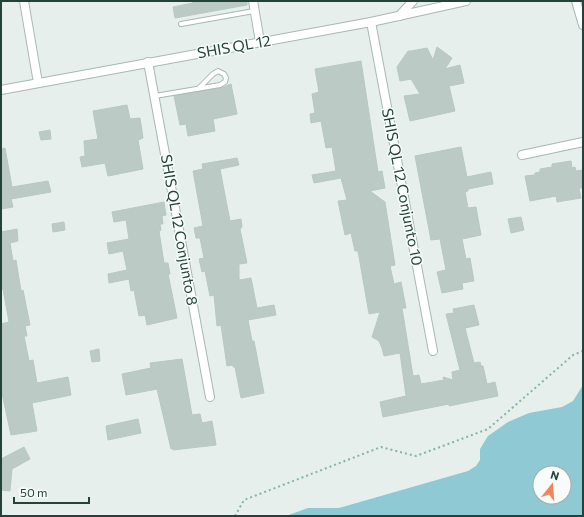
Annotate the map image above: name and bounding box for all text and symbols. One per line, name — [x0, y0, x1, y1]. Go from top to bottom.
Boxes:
street label: SHIS QL 12 — [196, 31, 272, 61]
street label: SHIS QL 12 Conjunto 10 — [379, 107, 427, 267]
street label: SHIS QL 12 Conjunto 8 — [158, 153, 202, 307]
north arrow — [532, 465, 572, 505]
text: N — [549, 468, 561, 482]
scale bar — [14, 479, 89, 505]
text: 50 m — [20, 485, 48, 499]

